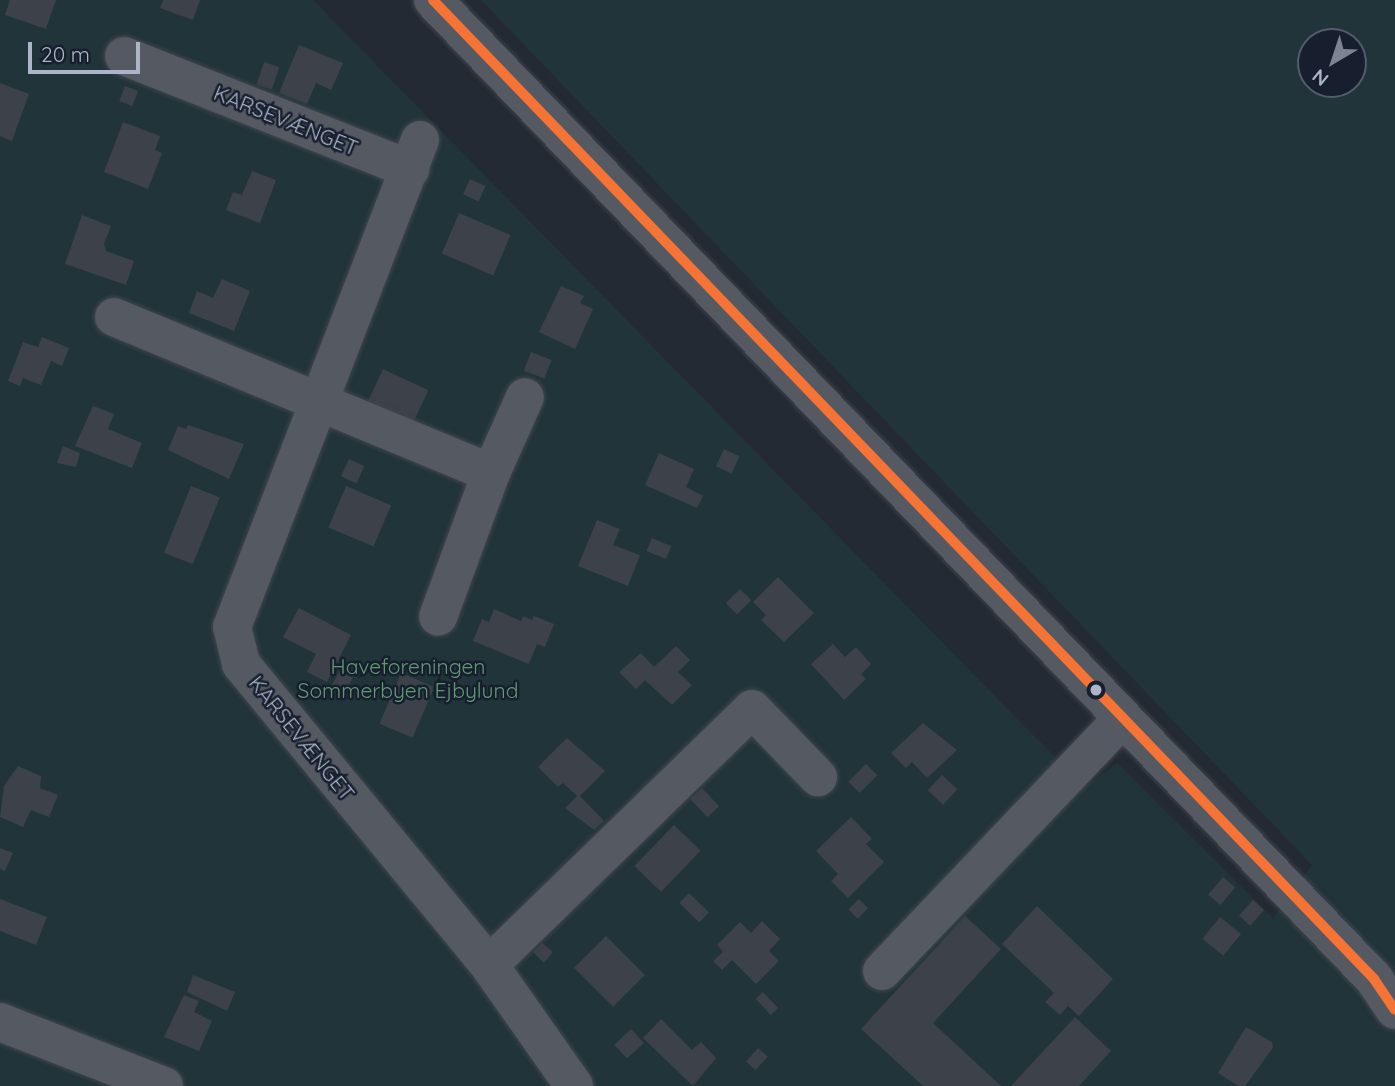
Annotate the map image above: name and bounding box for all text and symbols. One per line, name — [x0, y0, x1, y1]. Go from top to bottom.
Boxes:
scale bar — [32, 28, 144, 72]
north arrow — [1297, 28, 1367, 98]
text: 20 m — [41, 41, 90, 67]
text: N — [1307, 64, 1333, 91]
street label: KARSEVÆNGET — [210, 80, 362, 160]
park label: Haveforeningen Sommerbyen Ejbylund — [298, 653, 518, 703]
street label: KARSEVÆNGET — [244, 670, 360, 806]
unlabelled marker — [1089, 683, 1103, 697]

